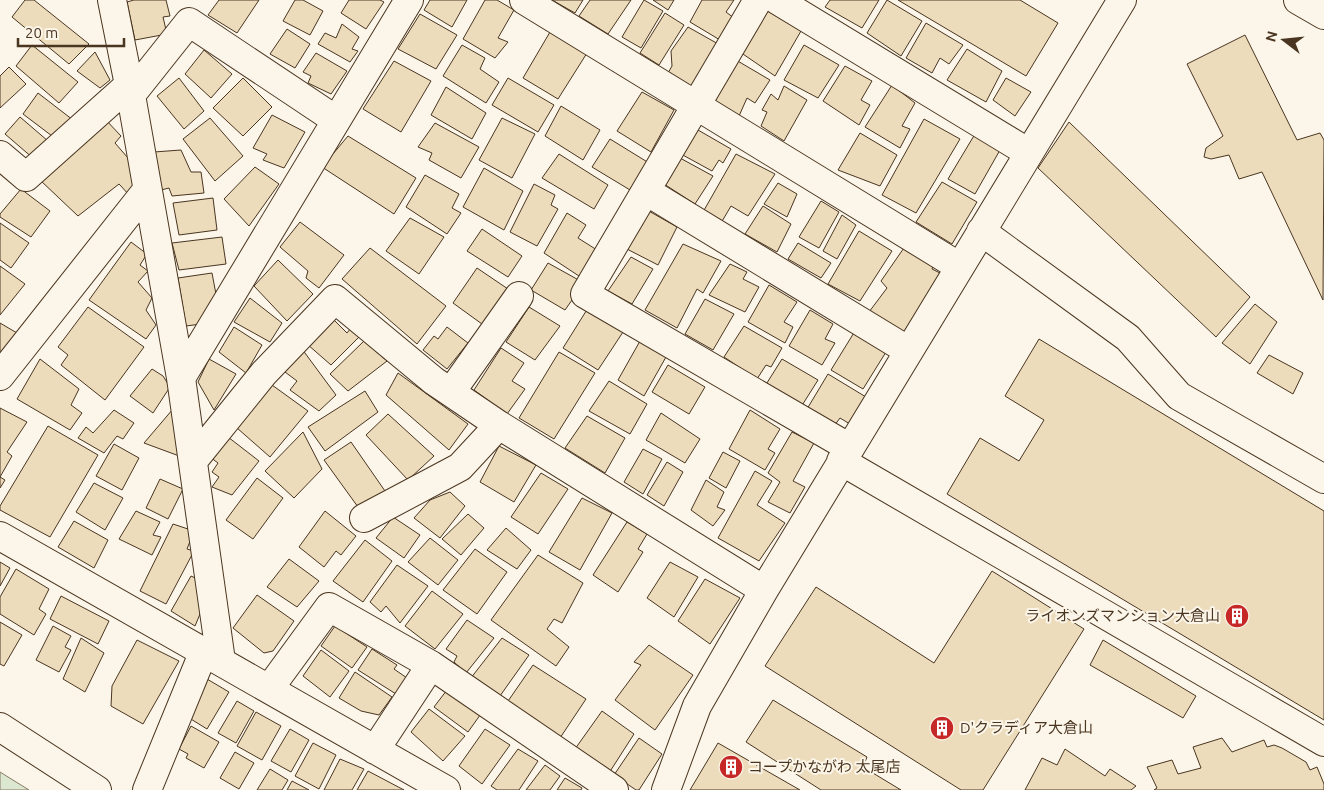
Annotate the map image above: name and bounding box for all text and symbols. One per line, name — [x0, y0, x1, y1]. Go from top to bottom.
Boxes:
scale bar — [18, 15, 124, 47]
north arrow — [1259, 15, 1309, 65]
text: 20 m — [25, 24, 58, 41]
text: N — [1262, 29, 1281, 44]
building icon: ライオンズマンション大倉山 — [1224, 603, 1250, 629]
place label: ライオンズマンション大倉山 — [1025, 607, 1220, 624]
building icon: D'クラディア大倉山 — [929, 715, 955, 741]
place label: D'クラディア大倉山 — [960, 719, 1093, 736]
building icon: コープかながわ 太尾店 — [718, 754, 744, 780]
place label: コープかながわ 太尾店 — [748, 758, 901, 775]

